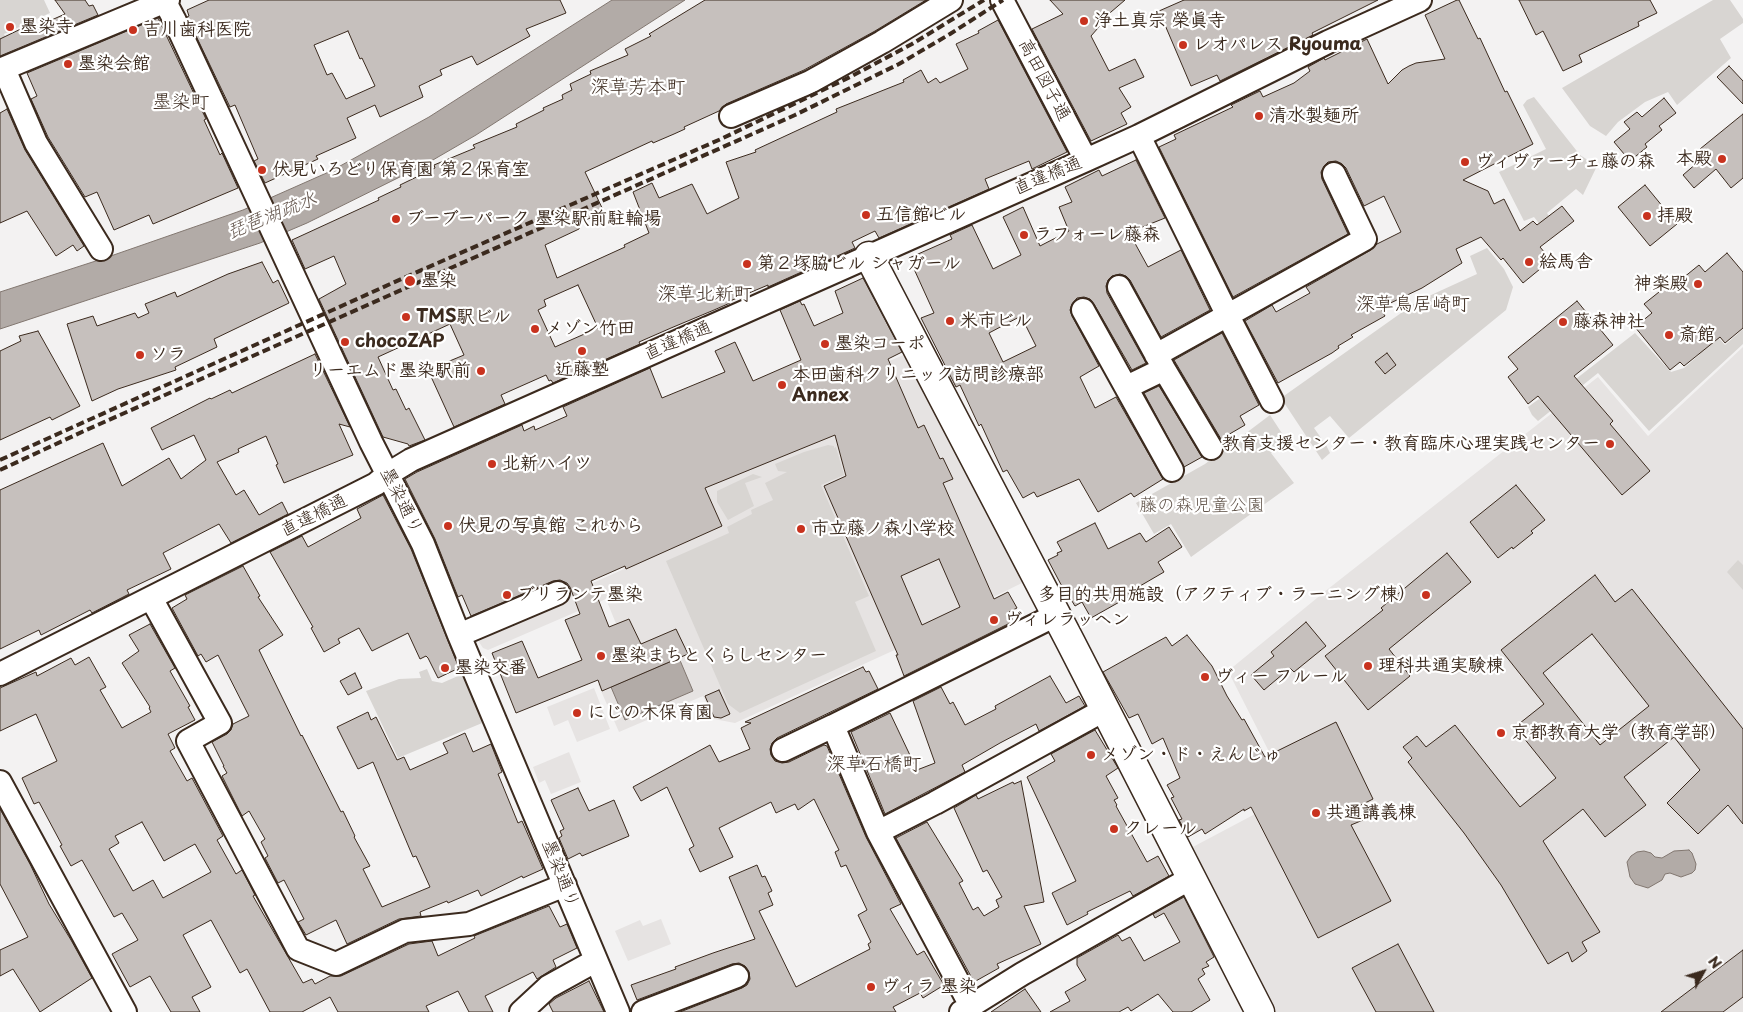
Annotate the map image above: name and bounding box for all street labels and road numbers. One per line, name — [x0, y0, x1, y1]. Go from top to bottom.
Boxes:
street label: 高田図子通 — [1013, 35, 1075, 125]
street label: 直違橋通 — [1011, 152, 1085, 200]
street label: 直違橋通 — [641, 316, 715, 366]
street label: 墨染通り — [375, 464, 427, 538]
street label: 直違橋通 — [277, 490, 351, 542]
street label: 墨染通り — [537, 837, 583, 911]

